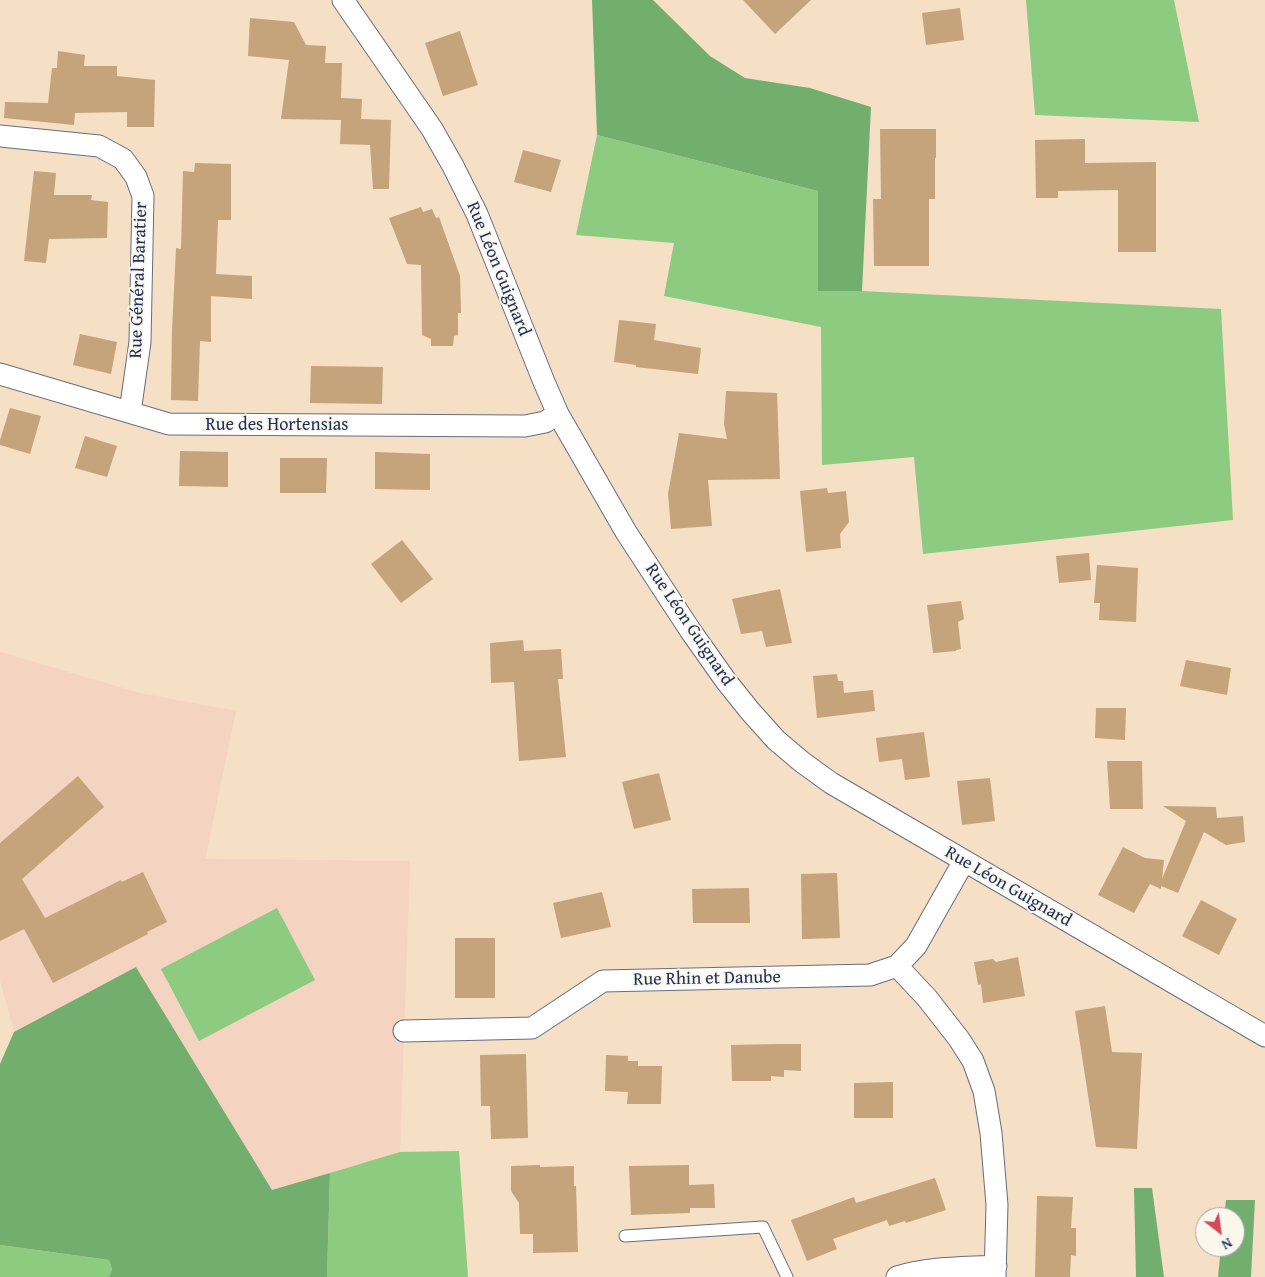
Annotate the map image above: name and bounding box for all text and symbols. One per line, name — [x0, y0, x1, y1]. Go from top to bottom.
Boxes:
street label: Rue Léon Guignard — [461, 199, 535, 339]
street label: Rue Général Baratier — [125, 201, 153, 359]
street label: Rue des Hortensias — [206, 414, 348, 436]
street label: Rue Léon Guignard — [640, 560, 738, 690]
street label: Rue Léon Guignard — [941, 842, 1075, 932]
street label: Rue Rhin et Danube — [633, 967, 781, 991]
north arrow — [1195, 1207, 1245, 1257]
text: N — [1218, 1233, 1236, 1255]

